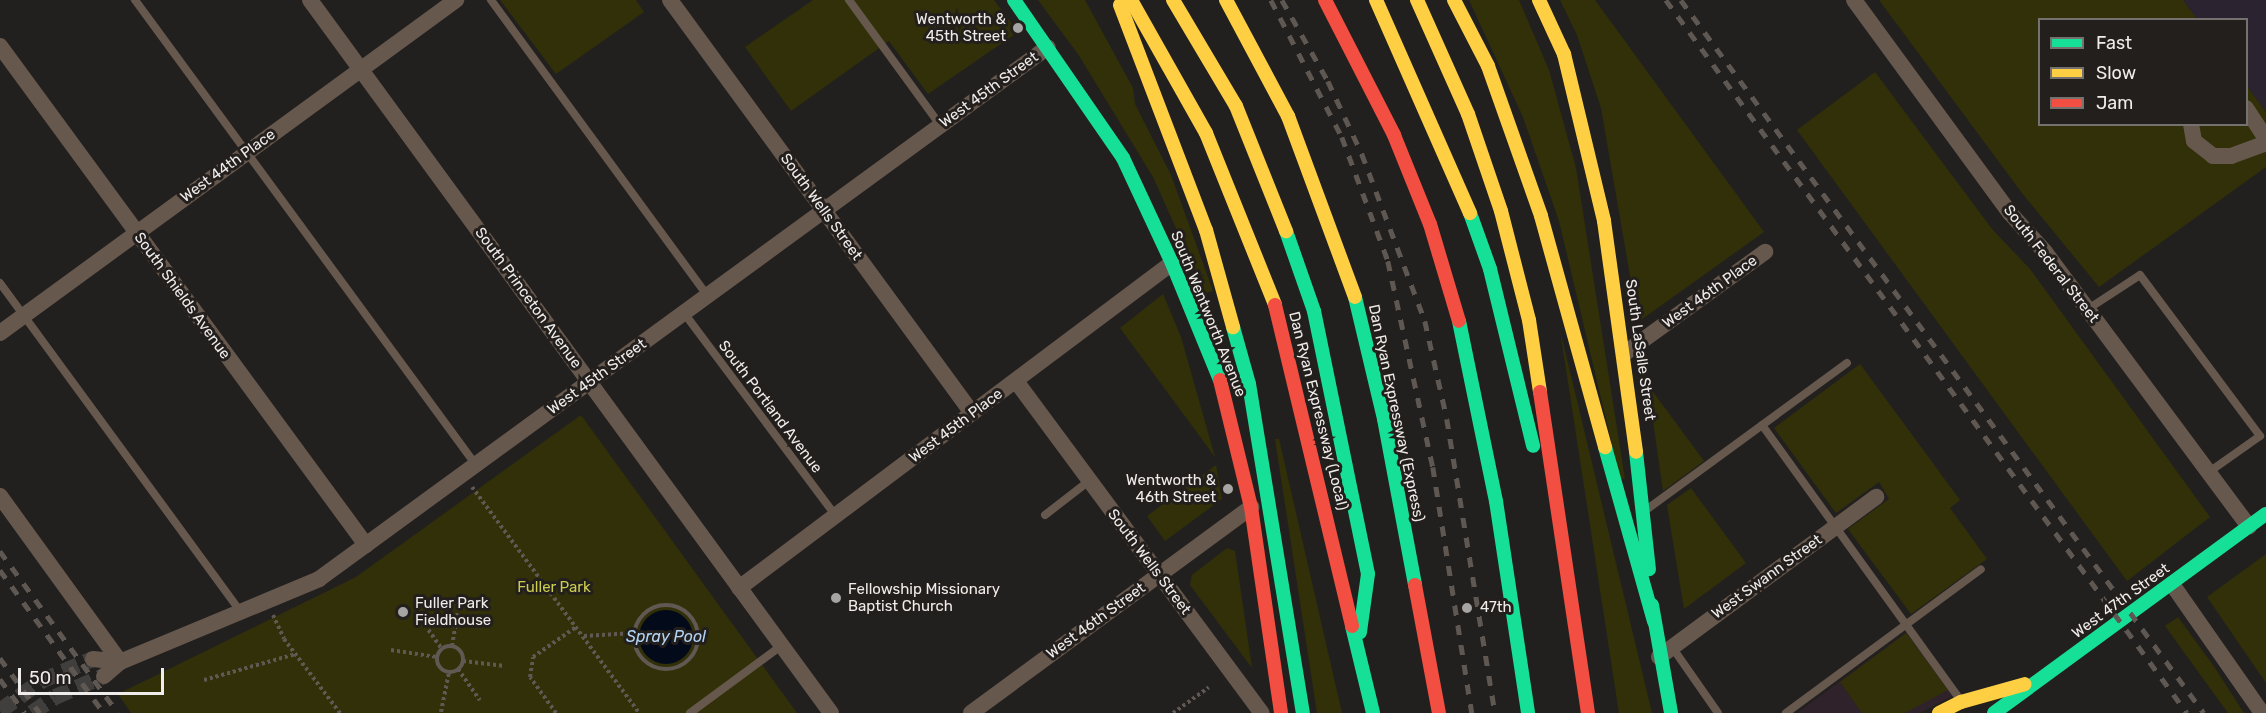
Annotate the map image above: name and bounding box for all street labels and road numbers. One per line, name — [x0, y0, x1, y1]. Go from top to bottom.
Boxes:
street label: West 45th Street — [936, 48, 1042, 132]
street label: West 44th Place — [177, 126, 279, 206]
street label: South Wells Street — [776, 150, 866, 264]
street label: South Federal Street — [1999, 202, 2103, 326]
street label: South Princeton Avenue — [471, 224, 585, 372]
street label: South Wentworth Avenue — [1166, 228, 1250, 400]
street label: South Shields Avenue — [130, 229, 234, 363]
street label: West 46th Place — [1659, 252, 1761, 332]
street label: South LaSalle Street — [1621, 278, 1659, 422]
street label: Dan Ryan Expressway (Express) — [1364, 302, 1428, 524]
street label: Dan Ryan Expressway (Local) — [1285, 310, 1351, 512]
street label: West 45th Street — [544, 335, 650, 419]
street label: South Portland Avenue — [714, 337, 826, 477]
street label: West 45th Place — [906, 385, 1006, 467]
street label: South Wells Street — [1103, 506, 1195, 618]
street label: West Swann Street — [1708, 531, 1826, 623]
street label: West 47th Street — [2069, 560, 2173, 642]
street label: West 46th Street — [1043, 579, 1149, 663]

